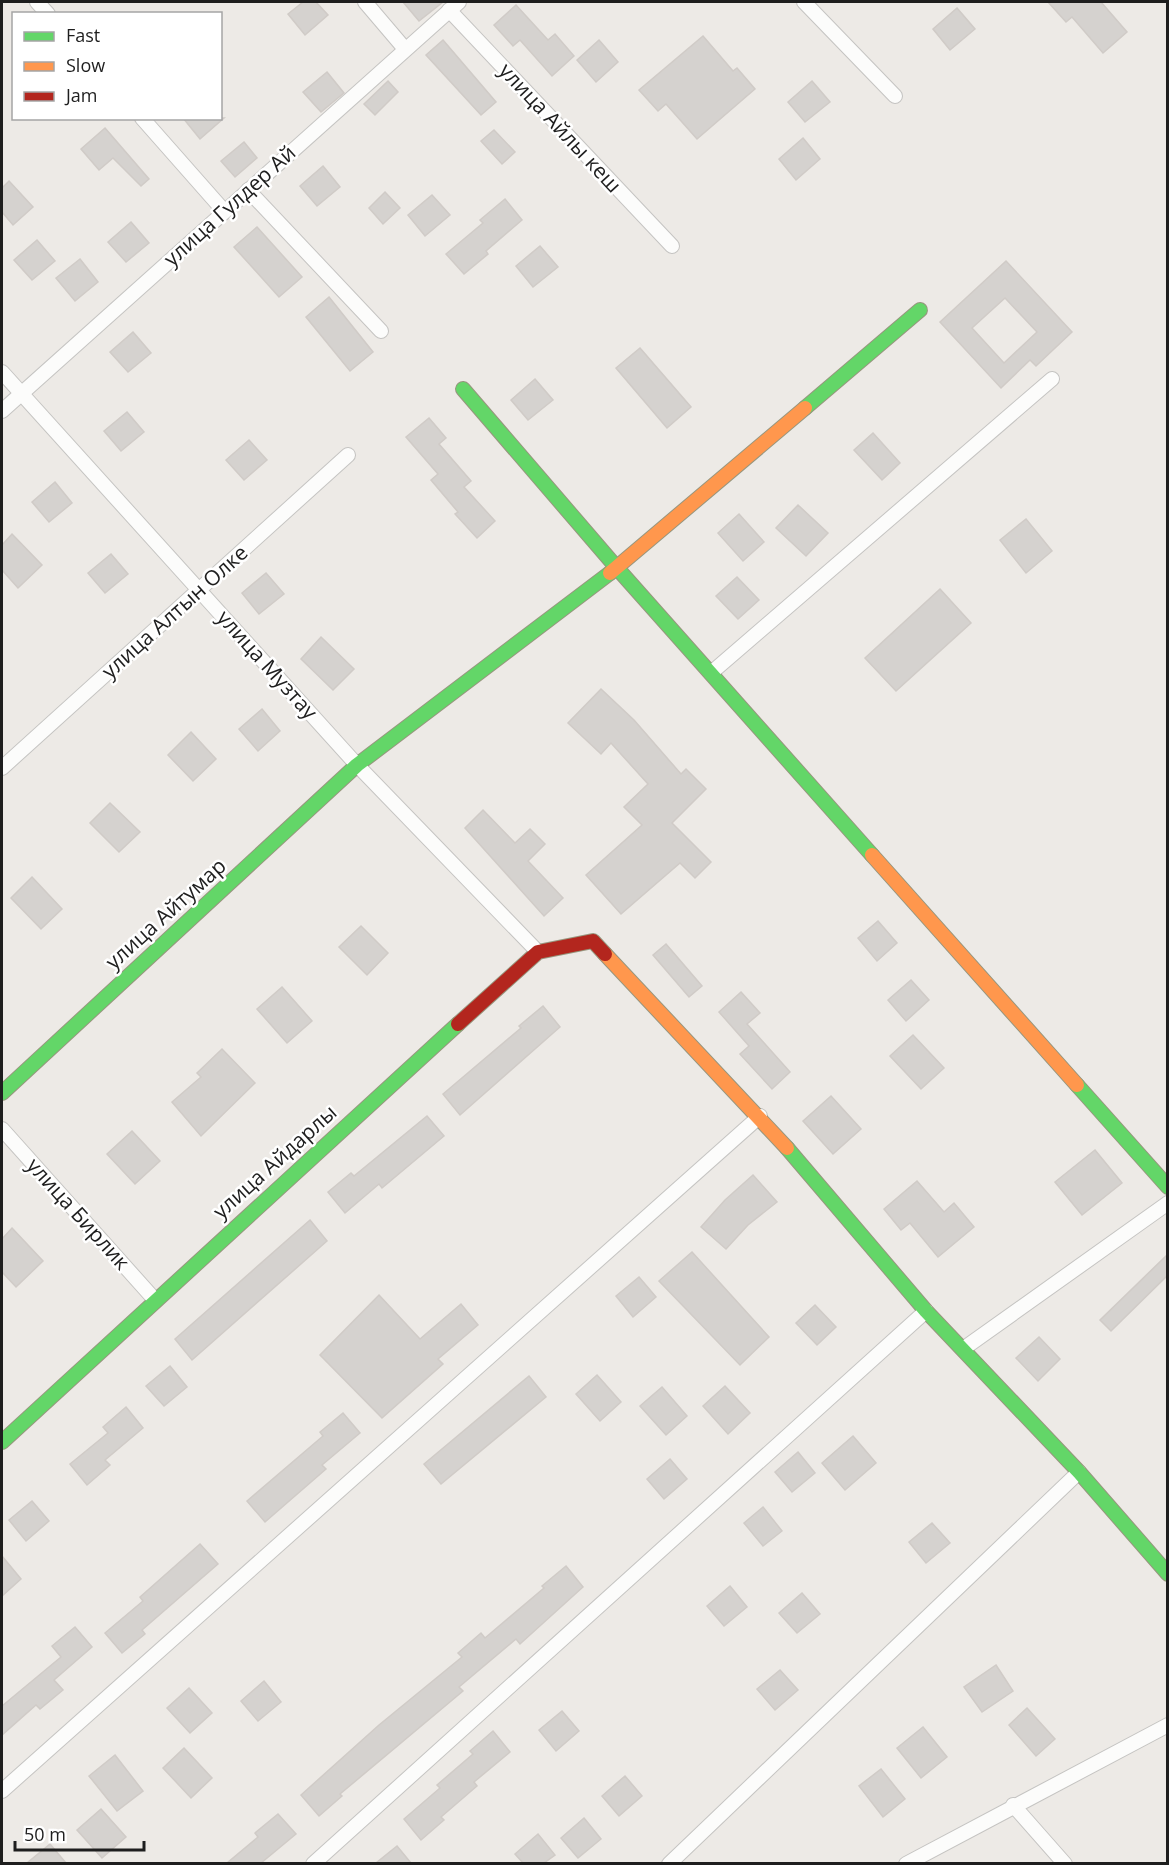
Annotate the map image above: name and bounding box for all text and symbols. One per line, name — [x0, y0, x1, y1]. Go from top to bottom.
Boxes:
legend — [12, 12, 222, 120]
text: Fast — [66, 23, 100, 47]
text: Slow — [66, 53, 105, 77]
street label: улица Айлы кеш — [493, 56, 628, 198]
text: Jam — [64, 83, 98, 107]
street label: улица Гулдер Ай — [157, 139, 301, 272]
street label: улица Алтын Олке — [95, 538, 253, 684]
street label: улица Музтау — [211, 604, 325, 725]
street label: улица Айтумар — [99, 852, 232, 975]
street label: улица Айдарлы — [206, 1098, 342, 1224]
street label: улица Бирлик — [21, 1151, 137, 1275]
scale bar — [15, 1814, 144, 1852]
text: 50 m — [24, 1822, 66, 1846]

